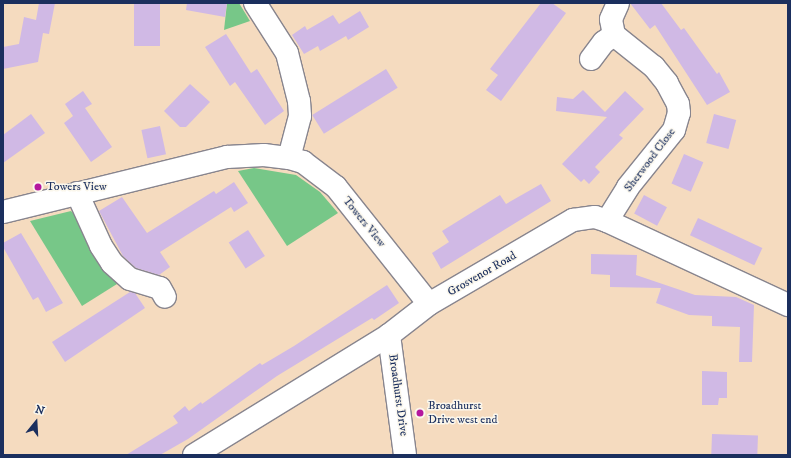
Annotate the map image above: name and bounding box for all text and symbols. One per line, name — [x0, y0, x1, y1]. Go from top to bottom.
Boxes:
street label: Sherwood Close — [621, 125, 679, 195]
place label: Towers View — [46, 180, 107, 194]
marker: Towers View — [33, 182, 43, 192]
street label: Towers View — [339, 194, 389, 250]
street label: Grosvenor Road — [445, 249, 519, 299]
street label: Broadhurst Drive — [385, 353, 411, 437]
place label: Broadhurst Drive west end — [428, 399, 498, 427]
north arrow — [16, 402, 56, 442]
text: N — [33, 403, 46, 419]
marker: Broadhurst Drive west end — [415, 408, 425, 418]

